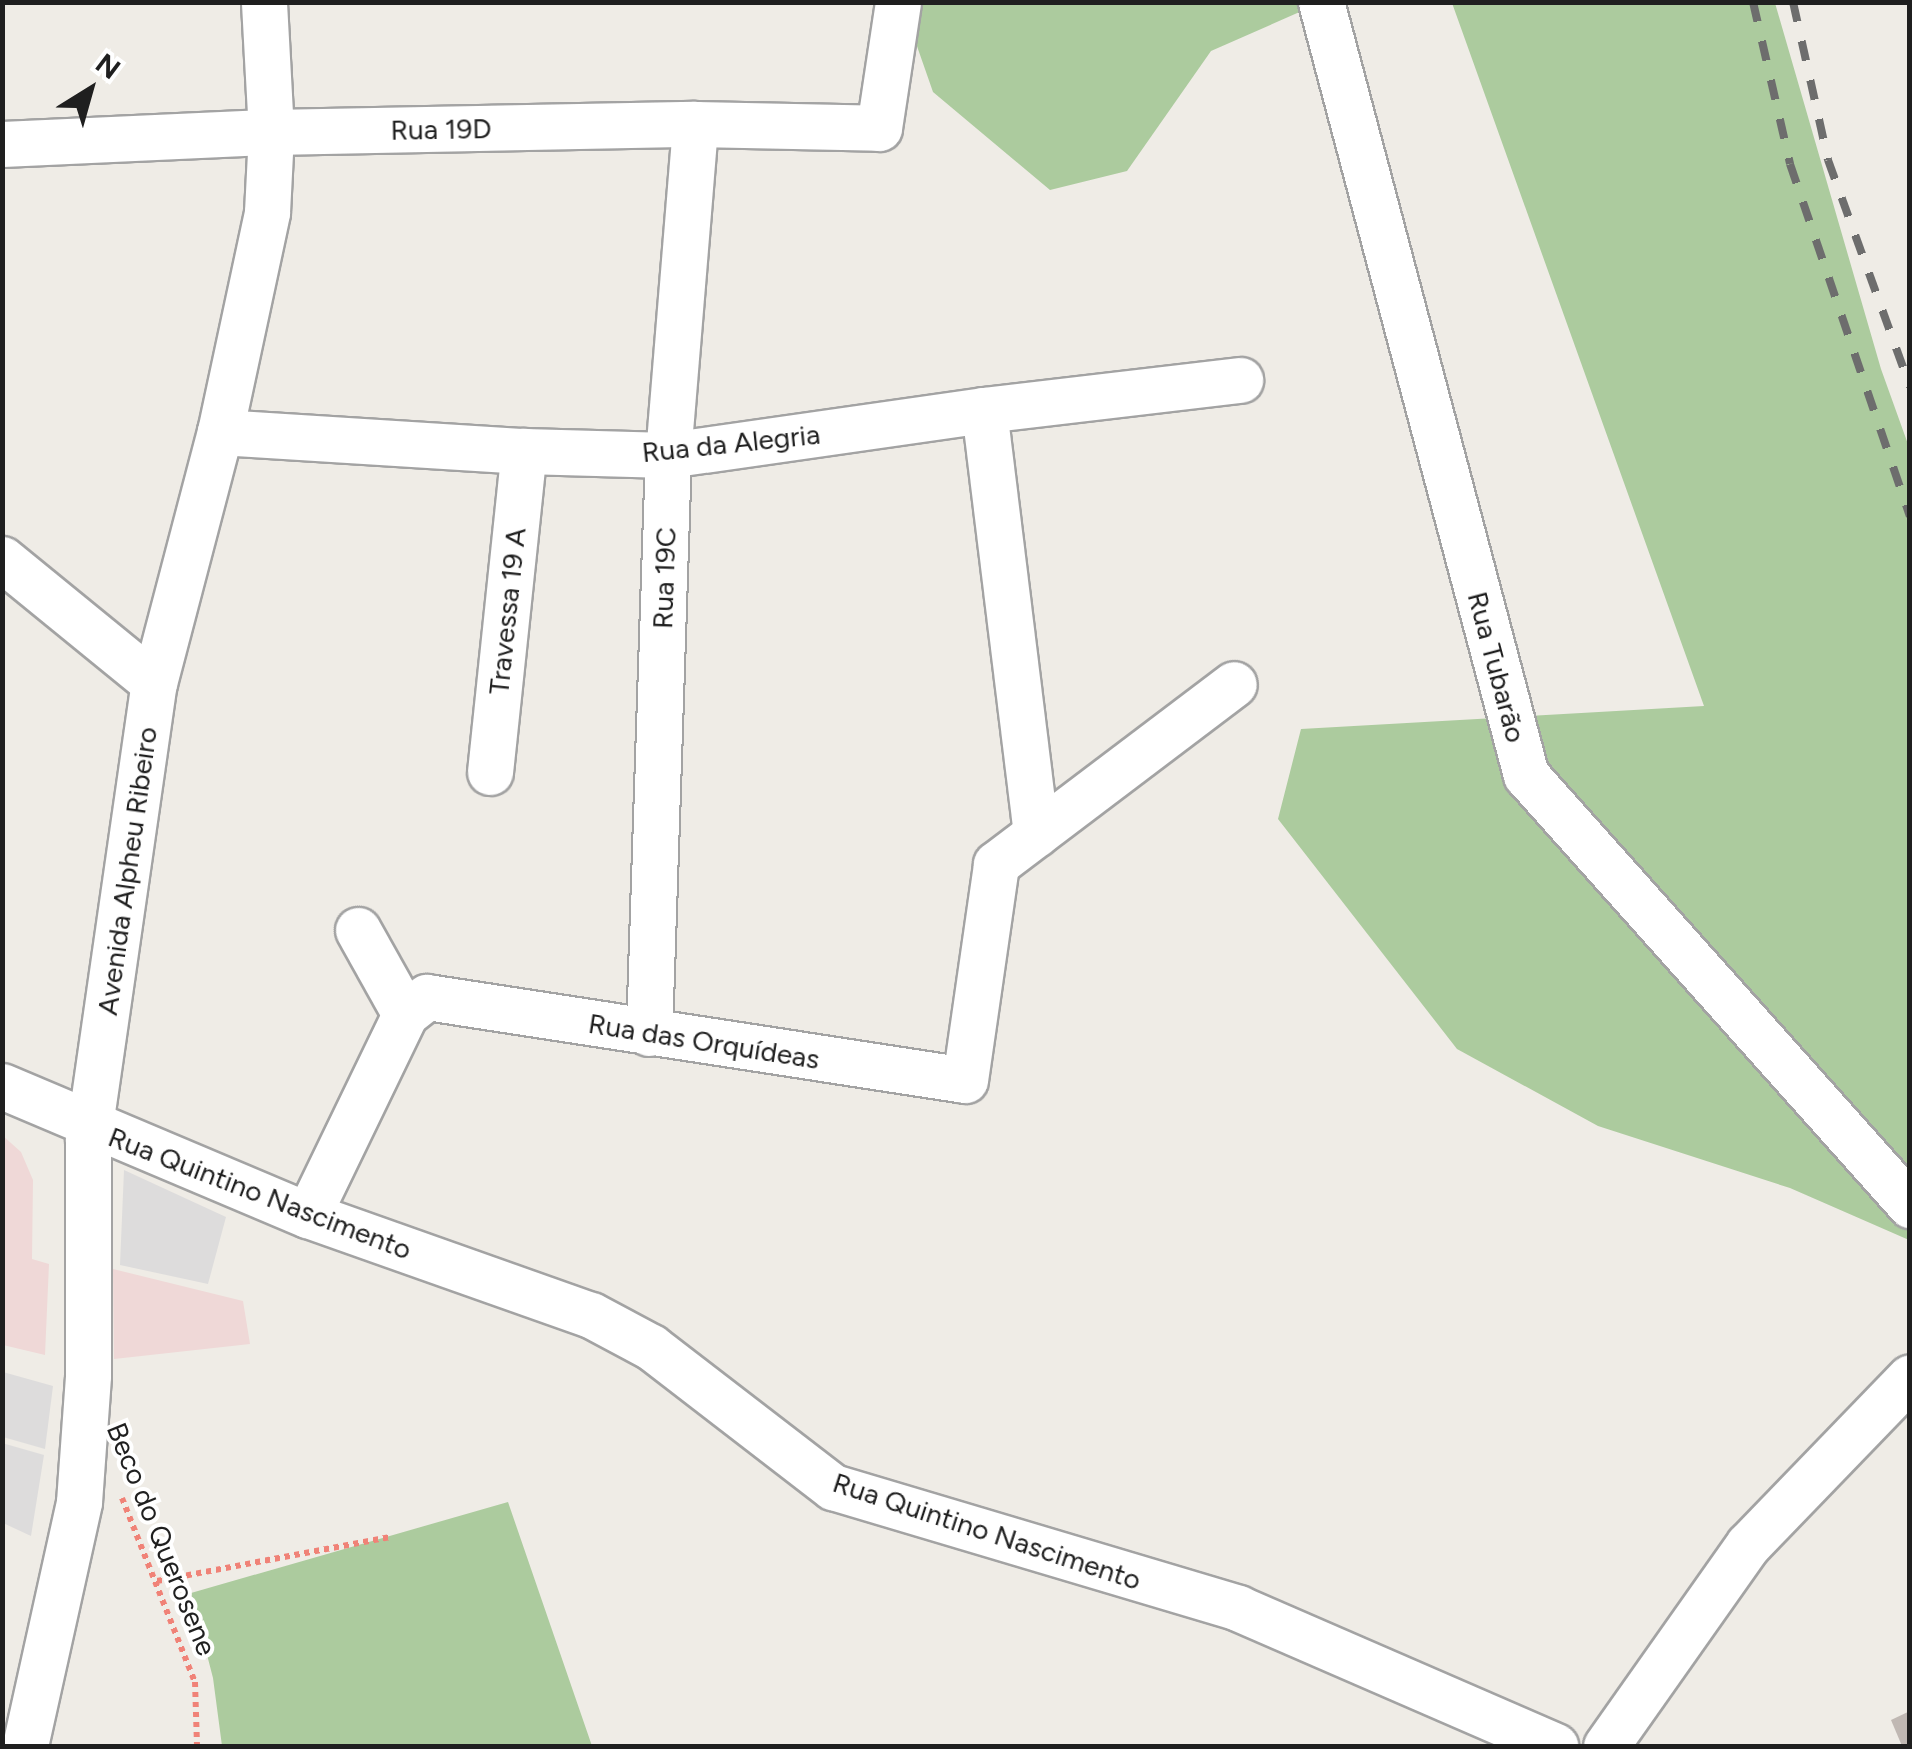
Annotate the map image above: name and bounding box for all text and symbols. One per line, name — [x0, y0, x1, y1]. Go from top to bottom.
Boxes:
north arrow — [40, 40, 140, 140]
text: N — [89, 46, 127, 86]
street label: Rua 19D — [390, 111, 492, 147]
street label: Rua da Alegria — [640, 417, 822, 469]
street label: Travessa 19 A — [482, 526, 532, 696]
street label: Rua 19C — [645, 526, 683, 630]
street label: Rua Tubarão — [1461, 588, 1533, 746]
street label: Avenida Alpheu Ribeiro — [90, 725, 164, 1017]
street label: Rua das Orquídeas — [586, 1006, 822, 1076]
street label: Rua Quintino Nascimento — [104, 1120, 416, 1266]
street label: Beco do Querosene — [100, 1418, 224, 1660]
street label: Rua Quintino Nascimento — [829, 1465, 1145, 1597]

